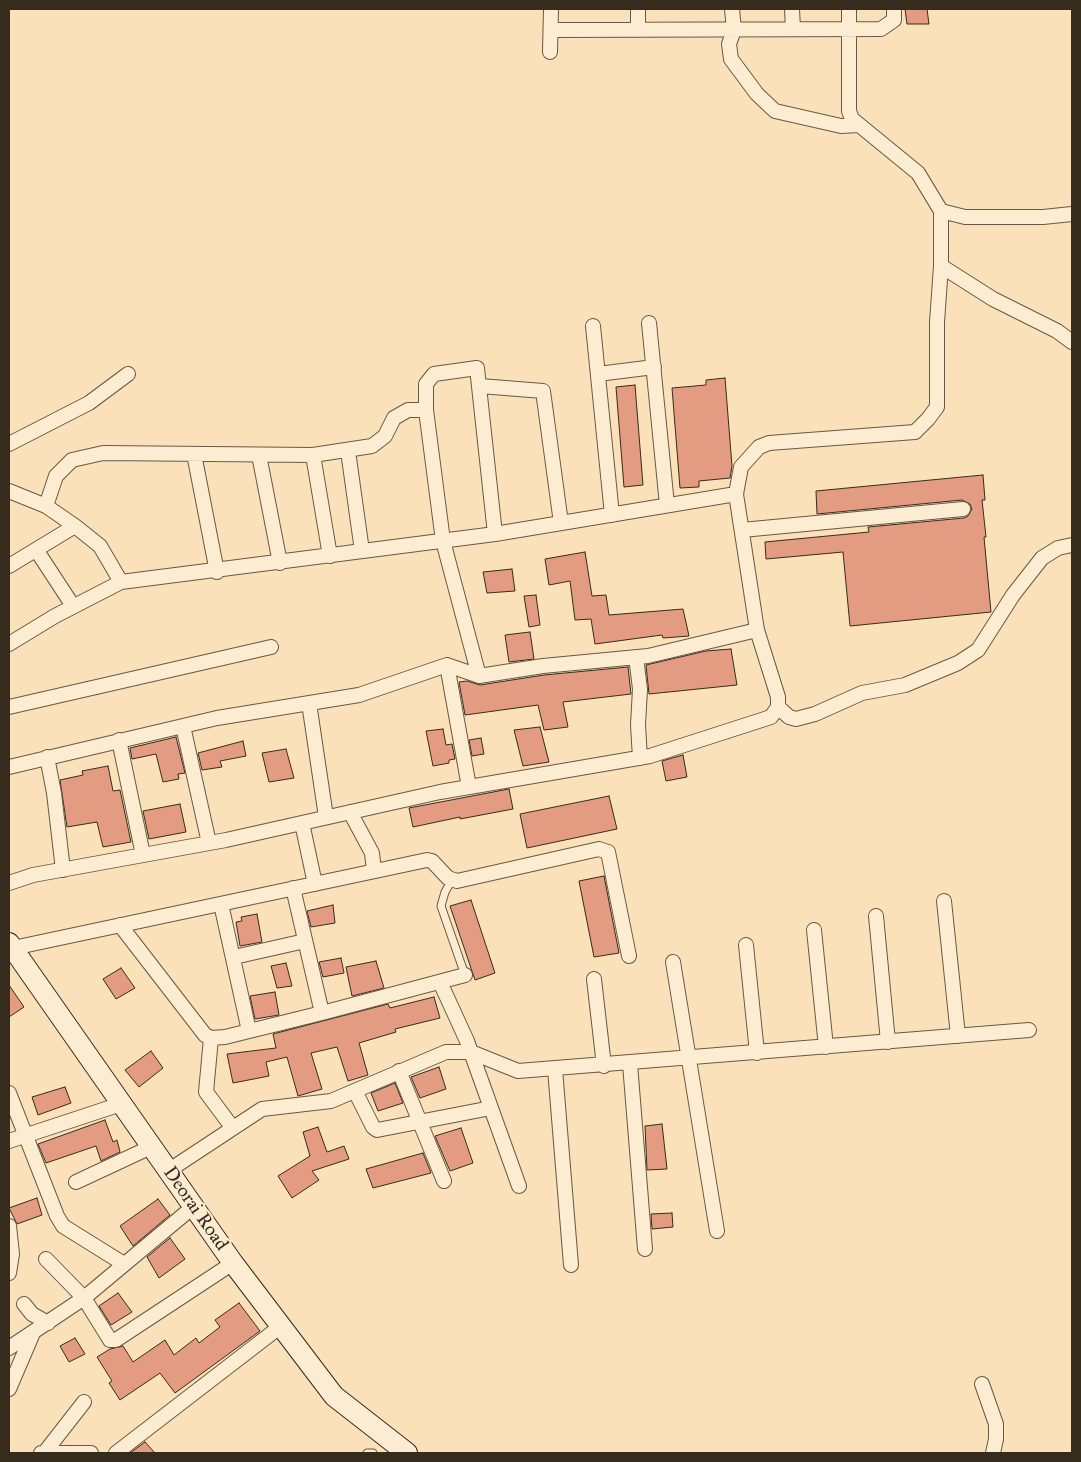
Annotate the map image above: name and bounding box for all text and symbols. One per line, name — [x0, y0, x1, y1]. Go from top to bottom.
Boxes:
street label: Deorai Road — [158, 1163, 232, 1255]

